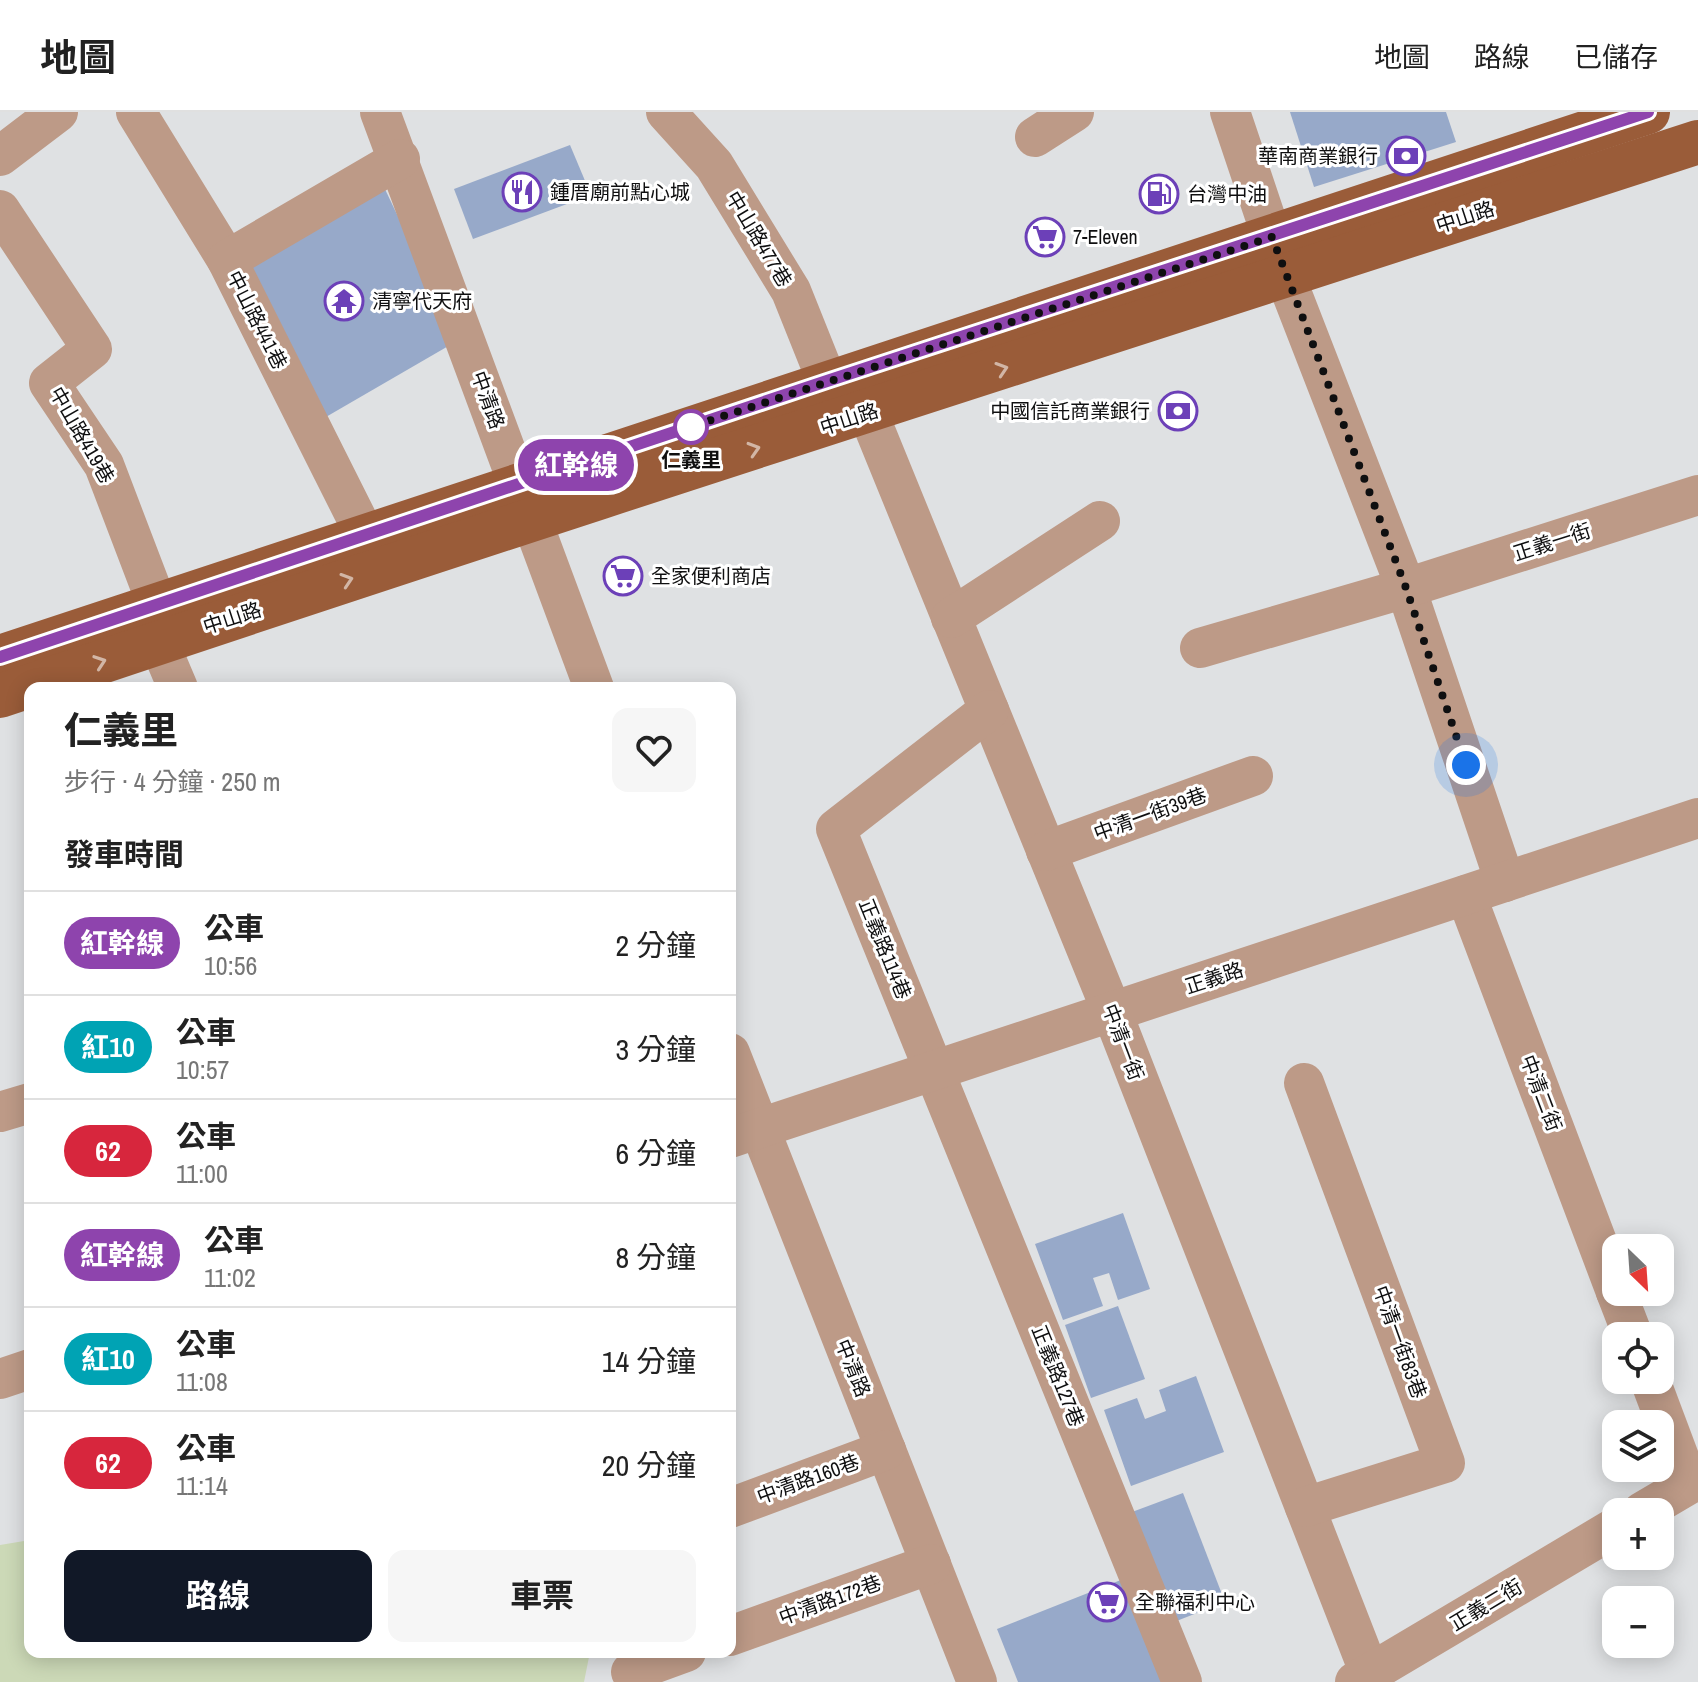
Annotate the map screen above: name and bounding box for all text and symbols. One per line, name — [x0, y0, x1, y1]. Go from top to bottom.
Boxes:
text: 地圖 — [40, 32, 116, 83]
text: 地圖 — [1374, 38, 1430, 76]
text: 路線 — [1474, 38, 1530, 76]
text: 已儲存 — [1574, 38, 1658, 76]
bank icon: 華南商業銀行 — [1385, 135, 1427, 177]
place label: 華南商業銀行 — [1258, 142, 1378, 169]
restaurant icon: 鍾厝廟前點心城 — [501, 171, 543, 213]
fuel station icon: 台灣中油 — [1138, 173, 1180, 215]
place label: 鍾厝廟前點心城 — [550, 178, 690, 205]
place label: 台灣中油 — [1187, 180, 1267, 207]
street label: 中山路477巷 — [720, 186, 799, 292]
street label: 中山路 — [1432, 194, 1498, 239]
supermarket icon: 7-Eleven — [1024, 216, 1066, 258]
place label: 7-Eleven — [1073, 223, 1138, 250]
street label: 中山路441巷 — [221, 266, 294, 374]
temple icon: 清寧代天府 — [323, 280, 365, 322]
place label: 清寧代天府 — [372, 287, 472, 314]
one-way arrow — [995, 362, 1008, 378]
street label: 中清路 — [466, 367, 511, 433]
street label: 中山路419巷 — [44, 382, 121, 488]
bank icon: 中國信託商業銀行 — [1157, 390, 1199, 432]
street label: 中山路 — [816, 396, 882, 441]
place label: 中國信託商業銀行 — [990, 397, 1150, 424]
marker: 仁義里 — [674, 410, 708, 444]
line badge: 紅幹線 — [530, 439, 622, 491]
one-way arrow — [747, 442, 761, 458]
text: 紅幹線 — [534, 446, 618, 484]
place label: 仁義里 — [661, 446, 721, 473]
street label: 正義一街 — [1510, 516, 1594, 567]
supermarket icon: 全家便利商店 — [602, 555, 644, 597]
place label: 全家便利商店 — [651, 562, 771, 589]
one-way arrow — [339, 574, 353, 590]
street label: 中山路 — [199, 595, 265, 640]
one-way arrow — [93, 656, 107, 672]
text: 仁義里 — [64, 705, 178, 756]
button: heart — [612, 708, 696, 792]
your location — [1446, 745, 1486, 785]
text: 步行 · 4 分鐘 · 250 m — [64, 764, 281, 799]
street label: 中清一街39巷 — [1090, 781, 1210, 846]
text: 發車時間 — [64, 834, 184, 874]
street label: 正義路114巷 — [853, 895, 918, 1003]
text: 公車 — [204, 908, 264, 948]
text: 紅幹線 — [80, 924, 164, 962]
text: 2 分鐘 — [615, 925, 696, 965]
text: 10:56 — [204, 948, 257, 983]
street label: 正義路 — [1181, 955, 1247, 1000]
street label: 中清一街 — [1097, 1000, 1150, 1084]
text: 公車 — [176, 1012, 236, 1052]
text: 紅10 — [81, 1028, 135, 1066]
text: 3 分鐘 — [615, 1029, 696, 1069]
street label: 中清二街 — [1515, 1051, 1568, 1135]
text: 10:57 — [176, 1052, 229, 1087]
text: 公車 — [176, 1116, 236, 1156]
text: 62 — [95, 1132, 121, 1170]
text: 6 分鐘 — [615, 1133, 696, 1173]
text: 11:00 — [176, 1156, 228, 1191]
text: 公車 — [204, 1220, 264, 1260]
north arrow — [1602, 1234, 1674, 1306]
map controls — [1602, 1234, 1674, 1658]
text: 紅幹線 — [80, 1236, 164, 1274]
text: 8 分鐘 — [615, 1237, 696, 1277]
text: 11:02 — [204, 1260, 256, 1295]
street label: 中清一街83巷 — [1368, 1282, 1433, 1402]
street label: 正義路127巷 — [1026, 1321, 1091, 1431]
button: locate — [1602, 1322, 1674, 1394]
text: 公車 — [176, 1324, 236, 1364]
street label: 中清路 — [830, 1335, 877, 1401]
text: 紅10 — [81, 1340, 135, 1378]
text: 14 分鐘 — [602, 1341, 696, 1381]
text: 11:08 — [176, 1364, 228, 1399]
button: layers — [1602, 1410, 1674, 1482]
text: 公車 — [176, 1428, 236, 1468]
text: 62 — [95, 1444, 121, 1482]
text: 20 分鐘 — [602, 1445, 696, 1485]
street label: 中清路160巷 — [753, 1447, 863, 1510]
text: 11:14 — [176, 1468, 228, 1503]
button: + — [1602, 1498, 1674, 1570]
button: 路線 — [64, 1550, 372, 1642]
button: 車票 — [388, 1550, 696, 1642]
street label: 中清路172巷 — [775, 1568, 885, 1631]
street label: 正義二街 — [1445, 1572, 1527, 1637]
supermarket icon: 全聯福利中心 — [1086, 1581, 1128, 1623]
button: − — [1602, 1586, 1674, 1658]
place label: 全聯福利中心 — [1135, 1588, 1255, 1615]

